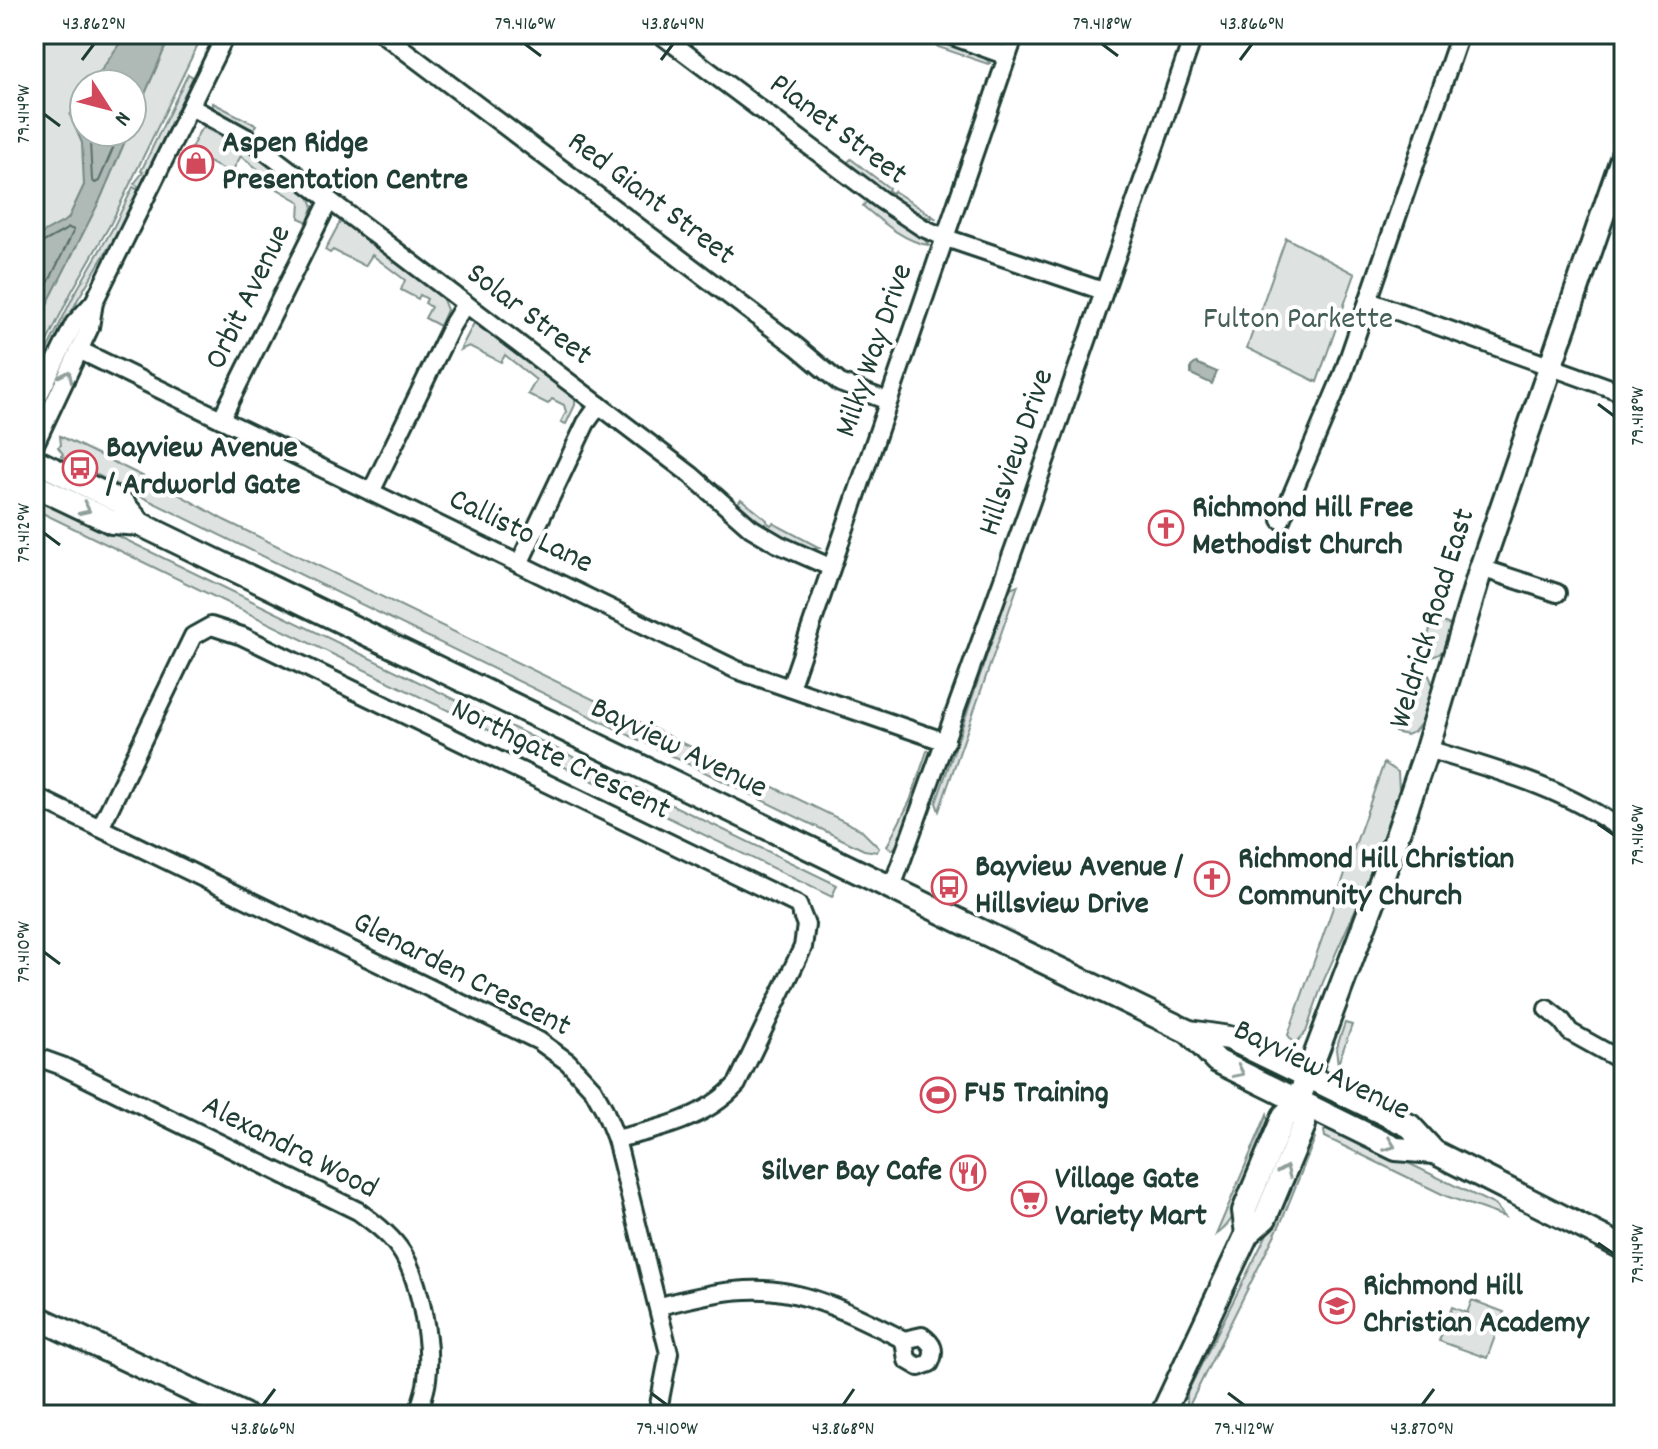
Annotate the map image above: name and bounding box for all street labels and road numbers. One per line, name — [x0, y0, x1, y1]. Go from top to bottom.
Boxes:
street label: Planet Street — [758, 64, 916, 199]
street label: Red Giant Street — [556, 121, 744, 279]
street label: Orbit Avenue — [195, 218, 305, 378]
street label: Solar Street — [455, 253, 601, 379]
street label: Milky Way Drive — [825, 258, 927, 444]
street label: Hillsview Drive — [968, 363, 1068, 543]
street label: Callisto Lane — [440, 478, 600, 588]
street label: Weldrick Road East — [1379, 503, 1489, 735]
street label: Bayview Avenue — [582, 687, 774, 813]
street label: Northgate Crescent — [442, 688, 678, 834]
street label: Glenarden Crescent — [344, 901, 578, 1051]
street label: Bayview Avenue — [1225, 1009, 1417, 1135]
street label: Alexandra Wood — [193, 1085, 385, 1213]

